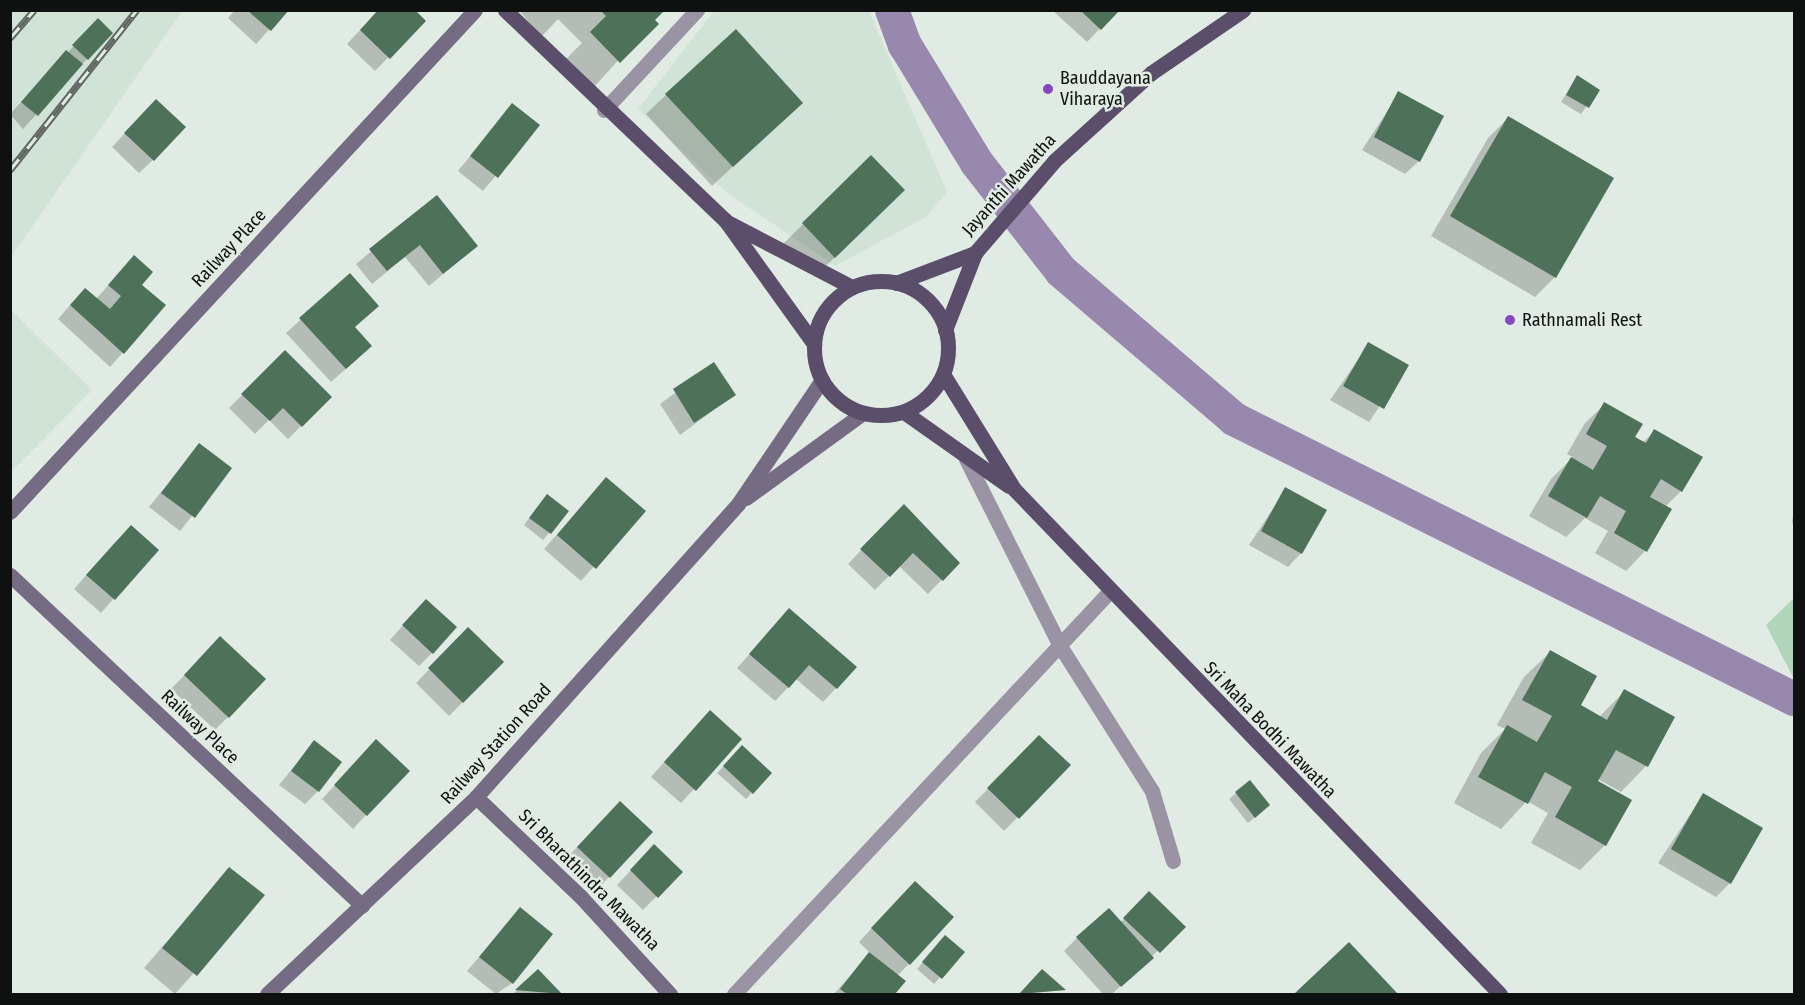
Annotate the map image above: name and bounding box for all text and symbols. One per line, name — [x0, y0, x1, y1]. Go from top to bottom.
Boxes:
place label: Bauddayana Viharaya — [1060, 68, 1151, 110]
marker: Bauddayana Viharaya — [1041, 82, 1055, 96]
street label: Jayanthi Mawatha — [958, 130, 1060, 240]
street label: Railway Place — [187, 204, 271, 292]
place label: Rathnamali Rest — [1522, 309, 1642, 331]
marker: Rathnamali Rest — [1503, 313, 1517, 327]
street label: Sri Maha Bodhi Mawatha — [1199, 657, 1341, 803]
street label: Railway Station Road — [436, 679, 556, 809]
street label: Railway Place — [156, 685, 244, 769]
street label: Sri Bharathindra Mawatha — [514, 805, 664, 955]

